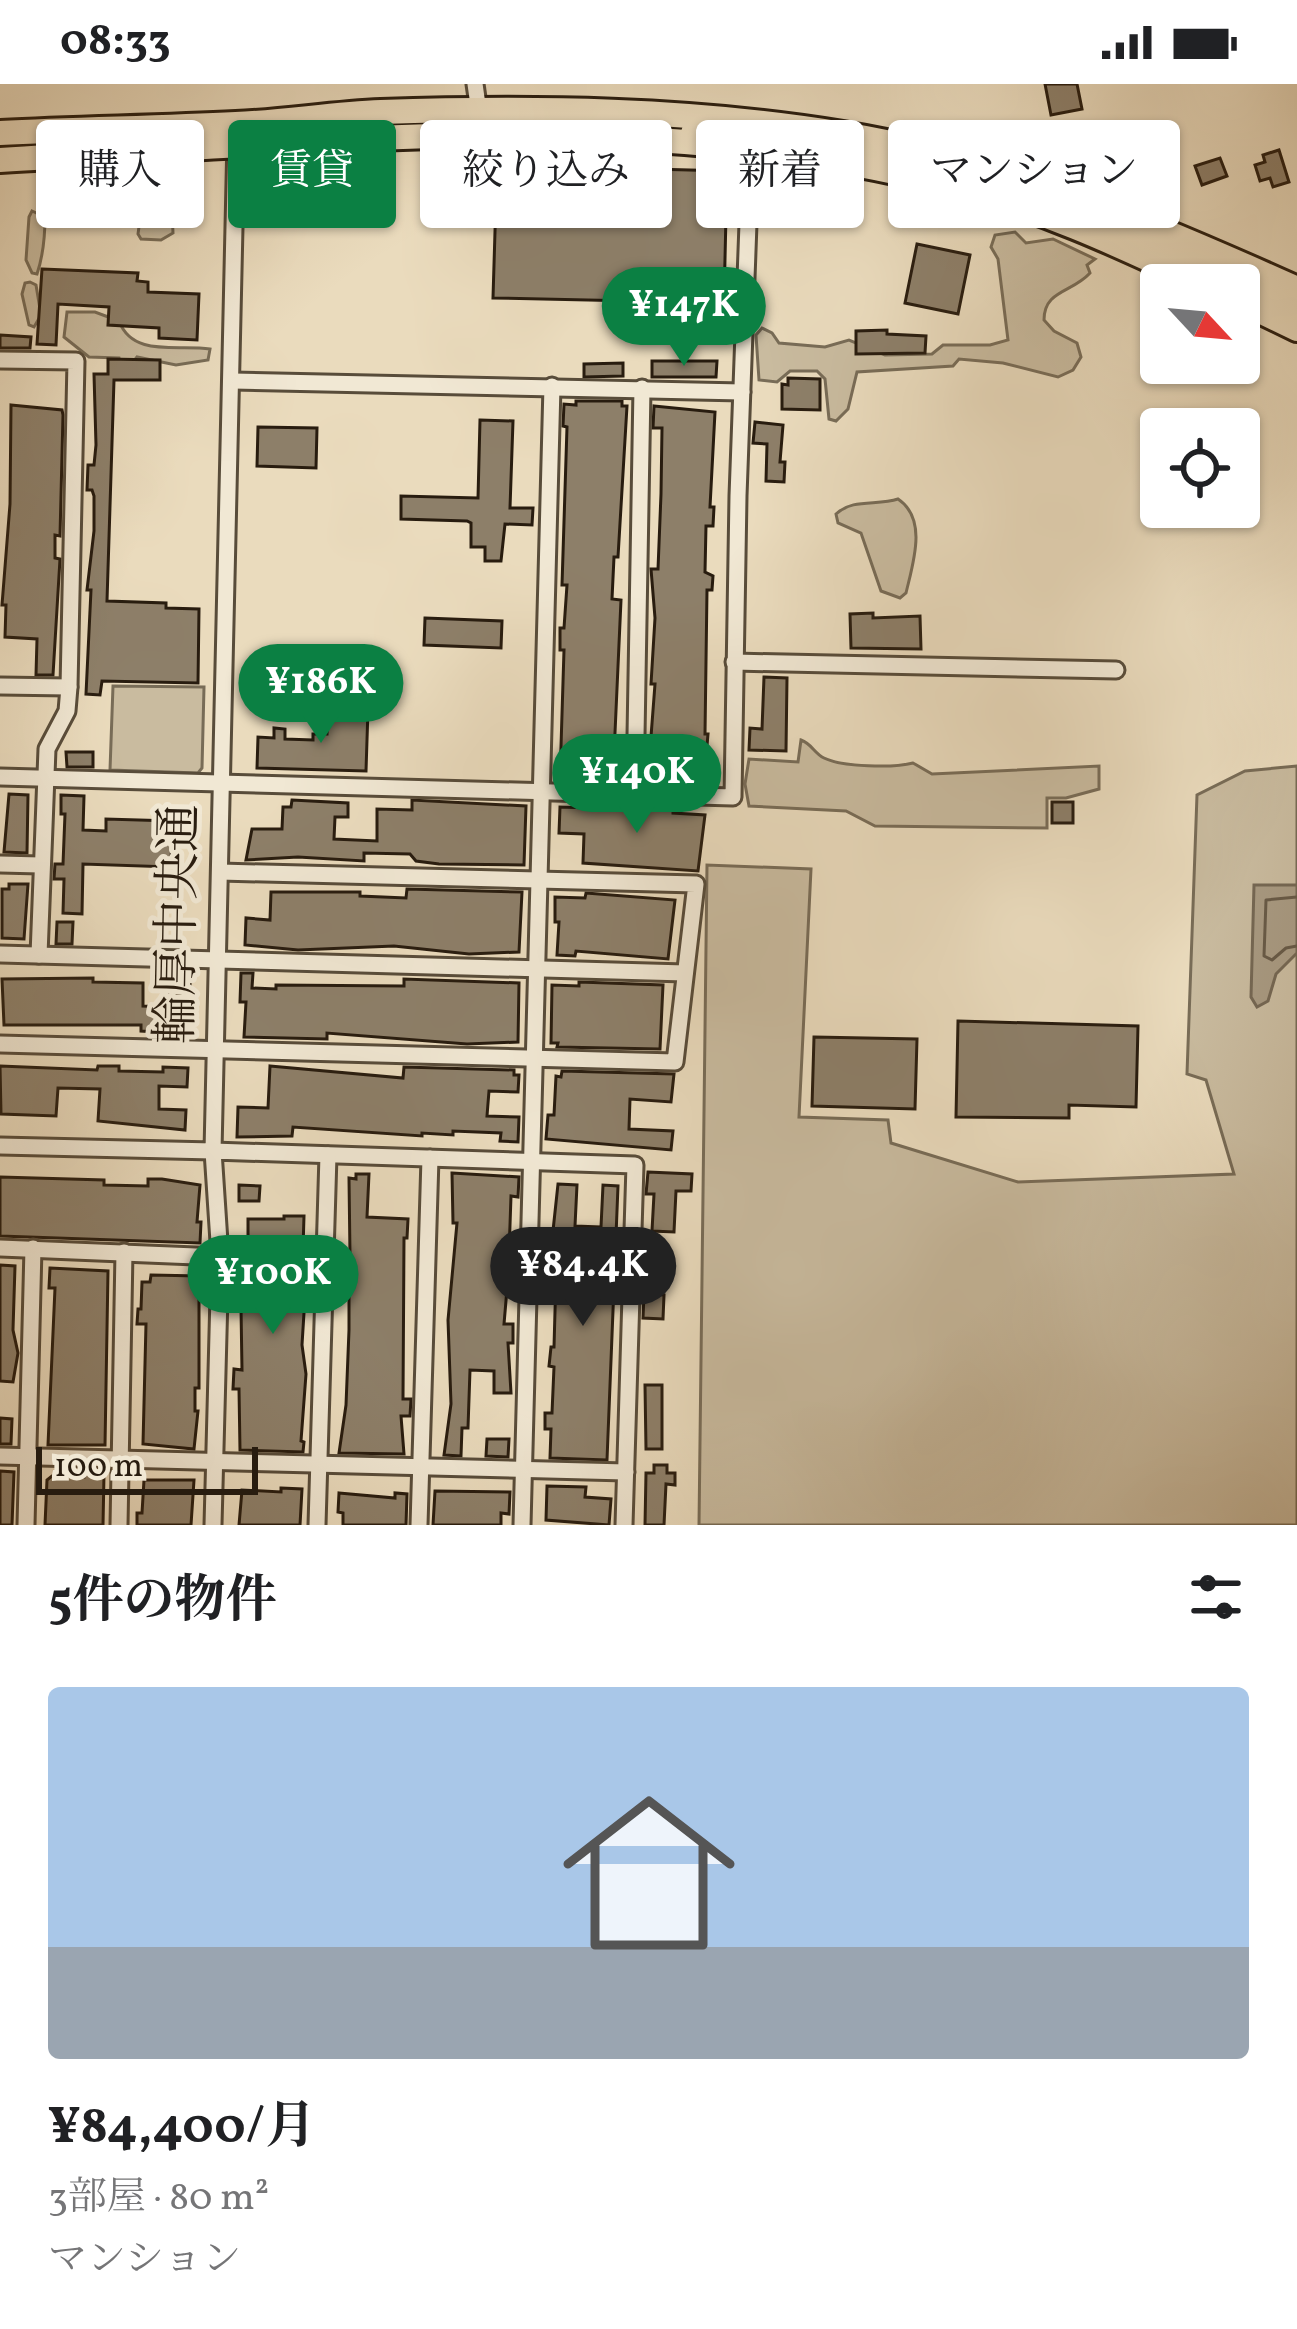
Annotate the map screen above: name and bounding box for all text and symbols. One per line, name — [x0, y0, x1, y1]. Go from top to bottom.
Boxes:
text: 08:33 — [60, 11, 171, 74]
chip: 購入 — [36, 120, 204, 228]
chip: 賃貸 — [228, 120, 396, 228]
chip: 絞り込み — [420, 120, 672, 228]
chip: 新着 — [696, 120, 864, 228]
chip: マンション — [888, 120, 1180, 228]
north arrow — [1140, 264, 1260, 384]
map controls — [1140, 264, 1260, 528]
pin: ¥147K — [600, 267, 768, 369]
text: ¥147K — [629, 279, 739, 333]
button: locate — [1140, 408, 1260, 528]
pin: ¥186K — [237, 644, 405, 746]
text: ¥186K — [265, 656, 377, 710]
pin: ¥140K — [553, 734, 721, 836]
text: ¥140K — [579, 746, 695, 800]
street label: 輪厚中央通 — [144, 803, 216, 1045]
pin: ¥84.4K — [485, 1227, 681, 1329]
pin: ¥100K — [189, 1235, 357, 1337]
text: ¥84.4K — [517, 1239, 649, 1293]
text: ¥100K — [215, 1247, 331, 1301]
scale bar — [36, 1441, 258, 1494]
text: 100 m — [54, 1445, 143, 1491]
icon: filters — [1183, 1564, 1249, 1630]
text: 5件の物件 — [48, 1567, 277, 1638]
icon: home — [541, 1765, 757, 1981]
text: ¥84,400/月 — [48, 2093, 316, 2164]
text: 3部屋 · 80 m² — [48, 2172, 269, 2226]
text: マンション — [48, 2234, 241, 2288]

